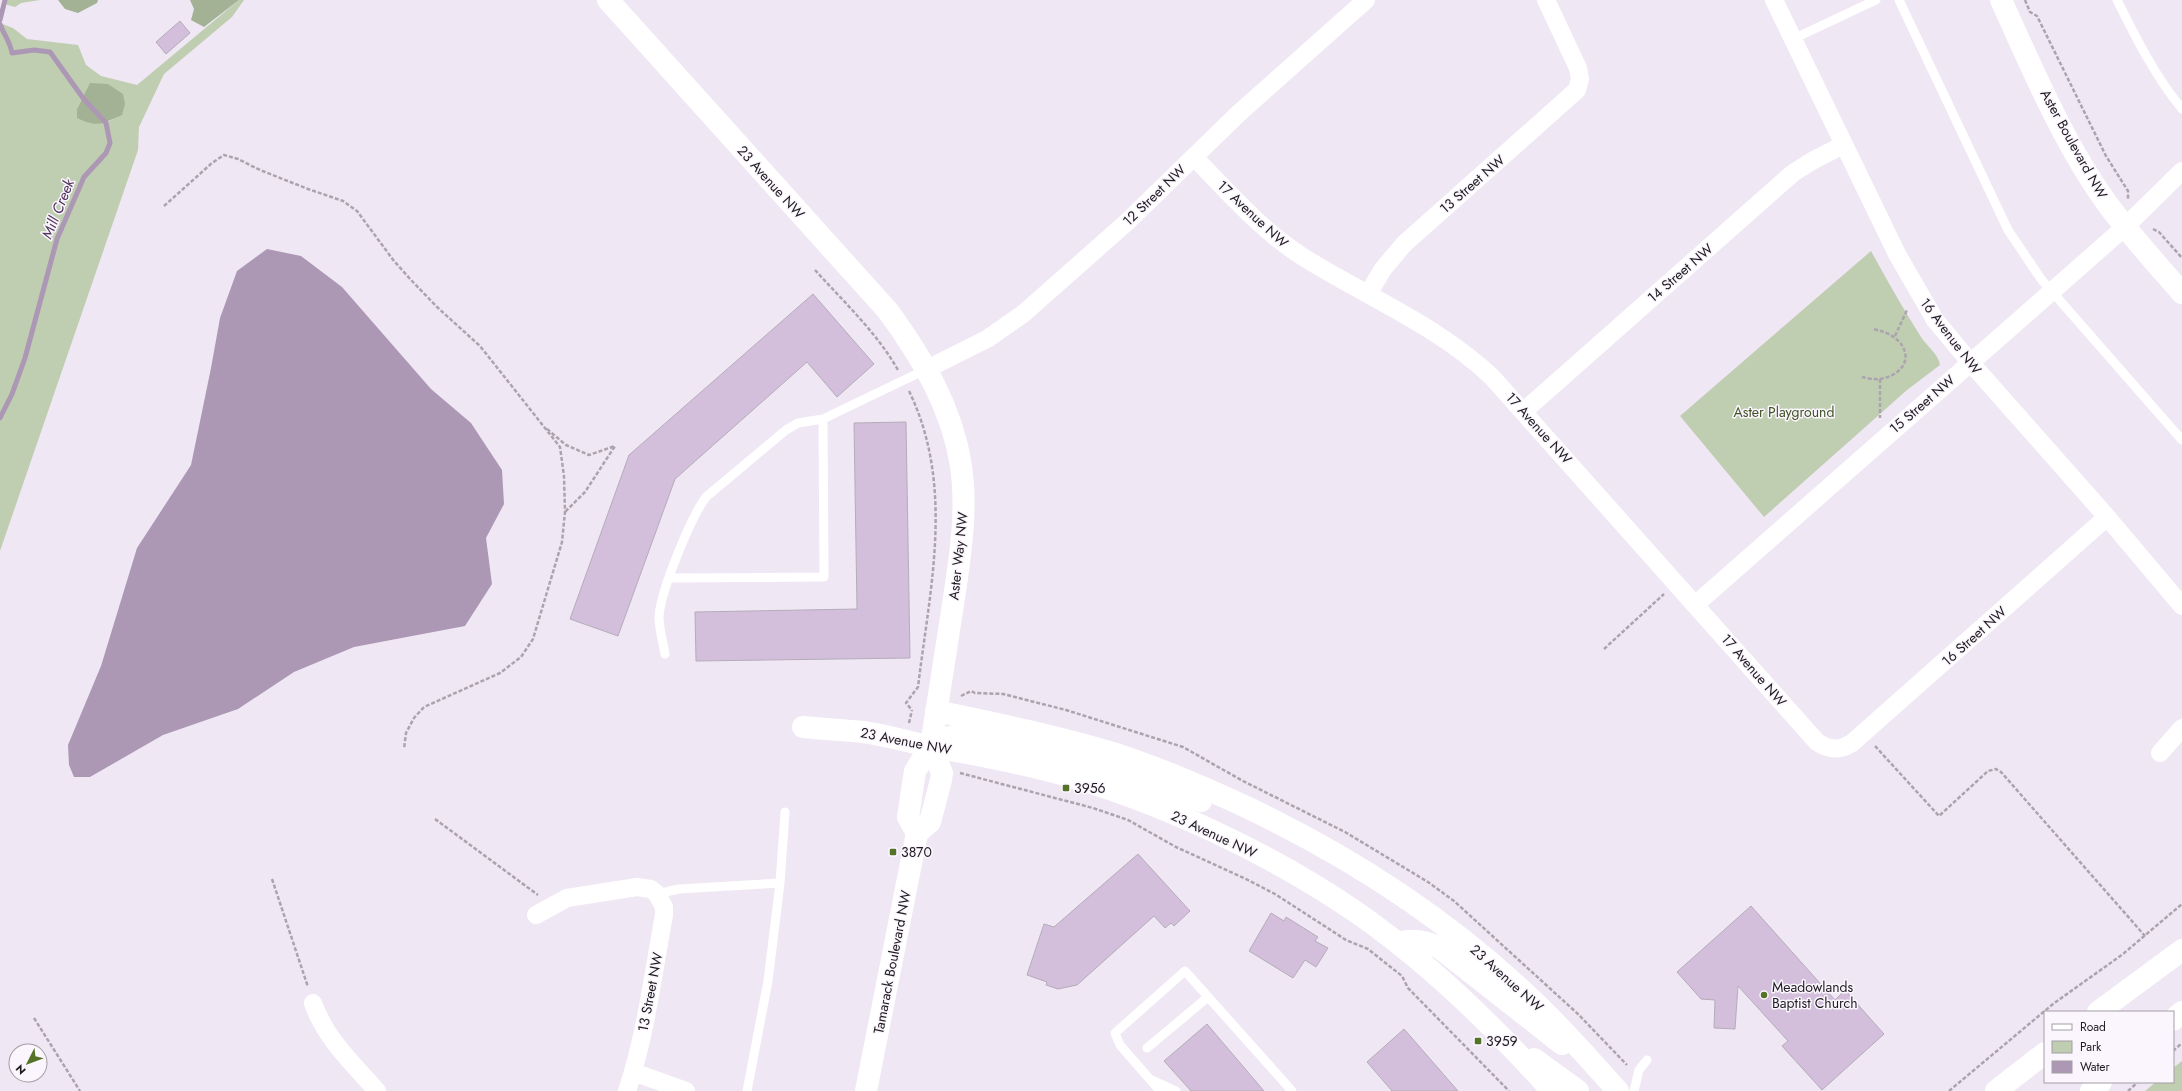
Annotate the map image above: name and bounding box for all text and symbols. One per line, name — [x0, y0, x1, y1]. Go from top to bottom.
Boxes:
street label: Aster Boulevard NW — [2036, 86, 2112, 202]
street label: 23 Avenue NW — [733, 141, 809, 223]
street label: 13 Street NW — [1435, 150, 1509, 218]
street label: 12 Street NW — [1118, 160, 1190, 230]
water label: Mill Creek — [36, 175, 80, 242]
street label: 17 Avenue NW — [1213, 176, 1293, 252]
street label: 14 Street NW — [1643, 239, 1717, 307]
street label: 16 Avenue NW — [1916, 294, 1986, 378]
street label: 15 Street NW — [1885, 370, 1959, 438]
street label: 17 Avenue NW — [1501, 388, 1577, 468]
park label: Aster Playground — [1734, 402, 1834, 422]
street label: Aster Way NW — [943, 511, 973, 601]
street label: 16 Street NW — [1937, 601, 2011, 670]
street label: 17 Avenue NW — [1717, 629, 1791, 711]
street label: 23 Avenue NW — [859, 722, 953, 760]
place label: 3956 — [1074, 778, 1106, 798]
marker: 3956 — [1061, 783, 1071, 793]
street label: 23 Avenue NW — [1168, 805, 1260, 863]
place label: 3870 — [901, 842, 932, 862]
marker: 3870 — [888, 847, 898, 857]
street label: Tamarack Boulevard NW — [868, 888, 916, 1035]
street label: 23 Avenue NW — [1466, 940, 1548, 1016]
street label: 13 Street NW — [633, 950, 668, 1033]
place label: Meadowlands Baptist Church — [1772, 977, 1858, 1013]
marker: Meadowlands Baptist Church — [1759, 990, 1769, 1000]
legend — [2044, 1011, 2174, 1083]
text: Road — [2080, 1018, 2106, 1036]
place label: 3959 — [1486, 1031, 1518, 1051]
marker: 3959 — [1473, 1036, 1483, 1046]
text: Park — [2080, 1038, 2102, 1056]
north arrow — [8, 1043, 48, 1083]
text: Water — [2080, 1058, 2111, 1076]
text: N — [12, 1061, 29, 1078]

